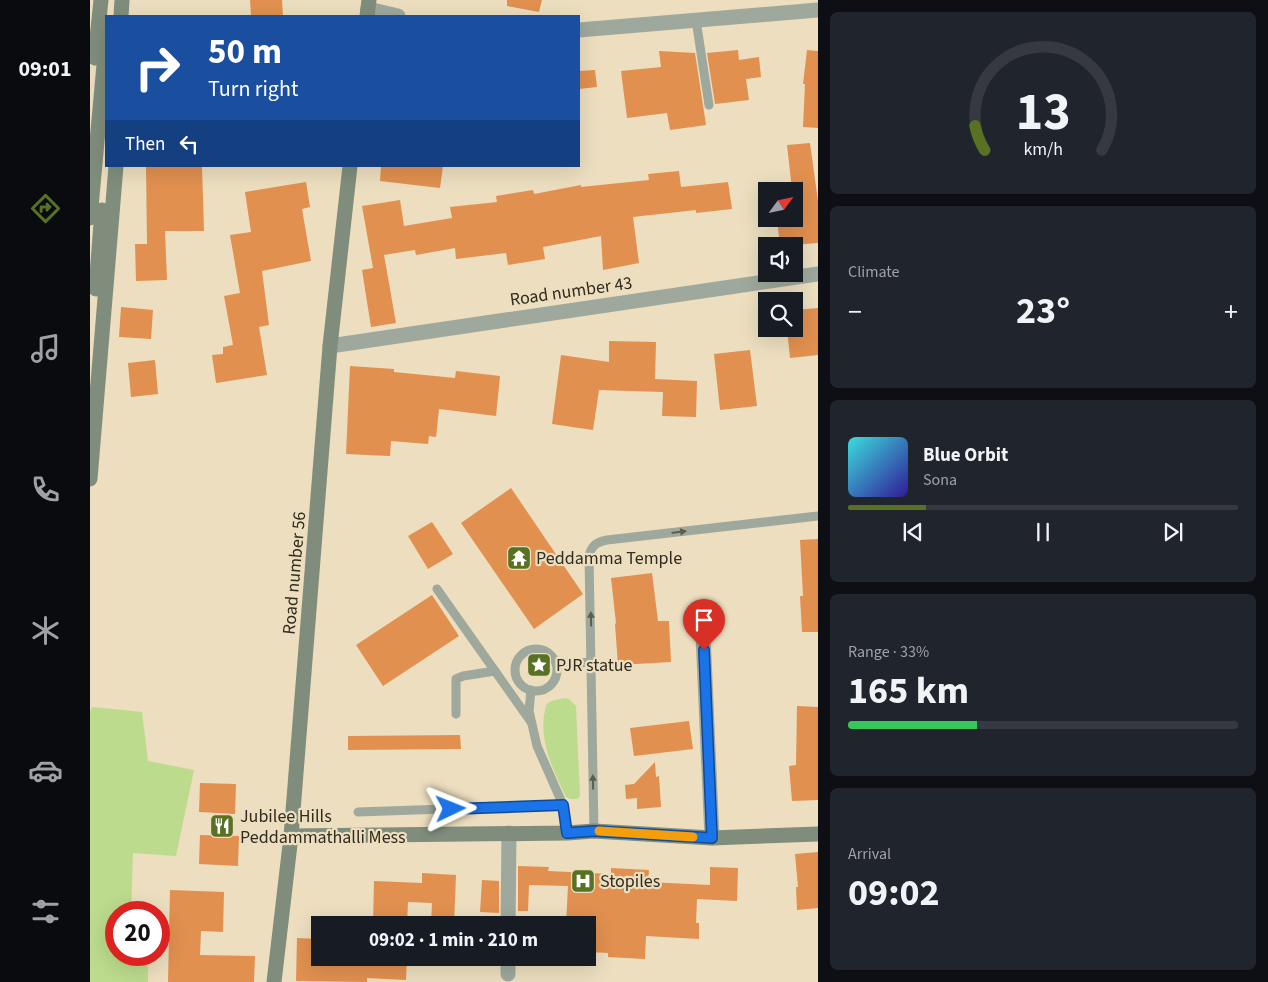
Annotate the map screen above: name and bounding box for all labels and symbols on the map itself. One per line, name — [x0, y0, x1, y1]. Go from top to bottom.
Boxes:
north arrow — [758, 182, 802, 228]
street label: Road number 43 — [508, 271, 634, 312]
street label: Road number 56 — [277, 510, 312, 636]
one-way arrow — [671, 528, 687, 536]
temple icon: Peddamma Temple — [506, 545, 532, 571]
place label: Peddamma Temple — [536, 546, 682, 571]
pin — [683, 599, 725, 650]
one-way arrow — [586, 611, 594, 627]
place icon: PJR statue — [526, 652, 552, 678]
place label: PJR statue — [556, 653, 633, 678]
one-way arrow — [589, 774, 597, 790]
position arrow — [424, 782, 476, 834]
place label: Jubilee Hills Peddammathalli Mess — [240, 804, 406, 850]
restaurant icon: Jubilee Hills Peddammathalli Mess — [209, 813, 235, 839]
hospital icon: Stopiles — [570, 868, 596, 894]
place label: Stopiles — [600, 869, 660, 894]
speed limit sign: 20 — [105, 901, 170, 966]

